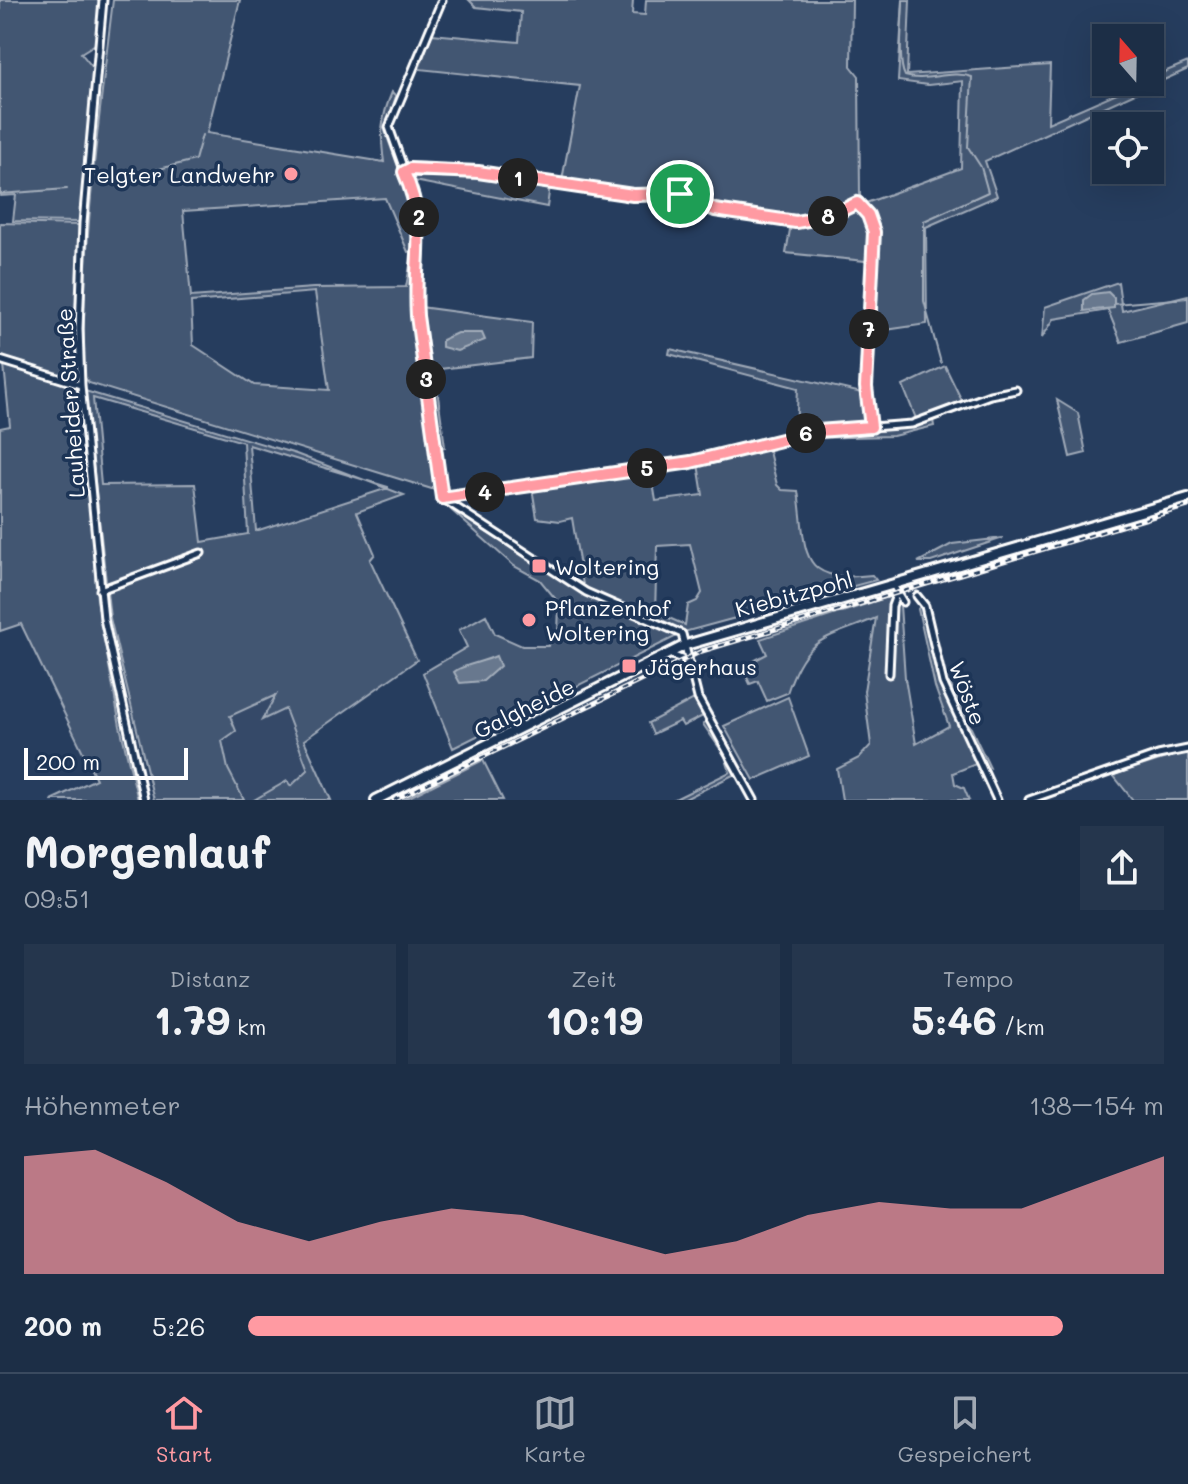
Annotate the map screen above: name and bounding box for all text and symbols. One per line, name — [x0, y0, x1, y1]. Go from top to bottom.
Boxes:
north arrow — [1092, 24, 1164, 96]
map controls — [1092, 24, 1164, 184]
button: locate — [1092, 112, 1164, 184]
pin: 1 — [498, 158, 538, 198]
place label: Telgter Landwehr — [84, 160, 275, 189]
pin — [646, 160, 714, 228]
text: 1 — [513, 163, 523, 192]
marker: Telgter Landwehr — [282, 165, 300, 183]
icon: arrive — [658, 172, 702, 216]
pin: 8 — [808, 196, 848, 236]
pin: 2 — [399, 197, 439, 237]
text: 8 — [821, 201, 835, 230]
text: 2 — [413, 202, 425, 231]
street label: Lauheider Straße — [49, 307, 91, 499]
pin: 7 — [849, 309, 889, 349]
text: 7 — [863, 314, 875, 343]
pin: 3 — [406, 359, 446, 399]
text: 3 — [419, 364, 433, 393]
pin: 6 — [786, 413, 826, 453]
text: 6 — [799, 418, 813, 447]
pin: 5 — [627, 448, 667, 488]
text: 5 — [641, 453, 653, 482]
pin: 4 — [465, 472, 505, 512]
text: 4 — [478, 477, 492, 506]
place label: Woltering — [555, 552, 659, 581]
marker: Woltering — [530, 557, 548, 575]
street label: Kiebitzpohl — [732, 564, 856, 624]
place label: Pflanzenhof Woltering — [545, 593, 671, 647]
marker: Pflanzenhof Woltering — [520, 611, 538, 629]
place label: Jägerhaus — [645, 652, 757, 681]
marker: Jägerhaus — [620, 657, 638, 675]
street label: Wöste — [943, 657, 993, 729]
street label: Galgheide — [469, 671, 579, 745]
scale bar — [24, 744, 188, 780]
text: 200 m — [36, 747, 100, 776]
text: Morgenlauf — [24, 822, 270, 879]
button: share — [1080, 826, 1164, 910]
text: 09:51 — [24, 881, 90, 915]
text: Distanz — [170, 964, 250, 993]
text: Zeit — [572, 964, 616, 993]
text: Tempo — [943, 964, 1013, 993]
text: 1.79 — [154, 993, 230, 1045]
text: 10:19 — [545, 993, 643, 1045]
text: 5:46 — [911, 993, 997, 1045]
text: km — [230, 1012, 266, 1041]
text: /km — [997, 1012, 1045, 1041]
text: Höhenmeter — [24, 1088, 181, 1122]
text: 138–154 m — [1029, 1088, 1164, 1122]
text: 200 m — [24, 1309, 102, 1343]
text: 5:26 — [152, 1309, 205, 1343]
tab: Start — [156, 1391, 212, 1468]
tab: Karte — [524, 1391, 586, 1468]
tab: Gespeichert — [898, 1391, 1032, 1468]

